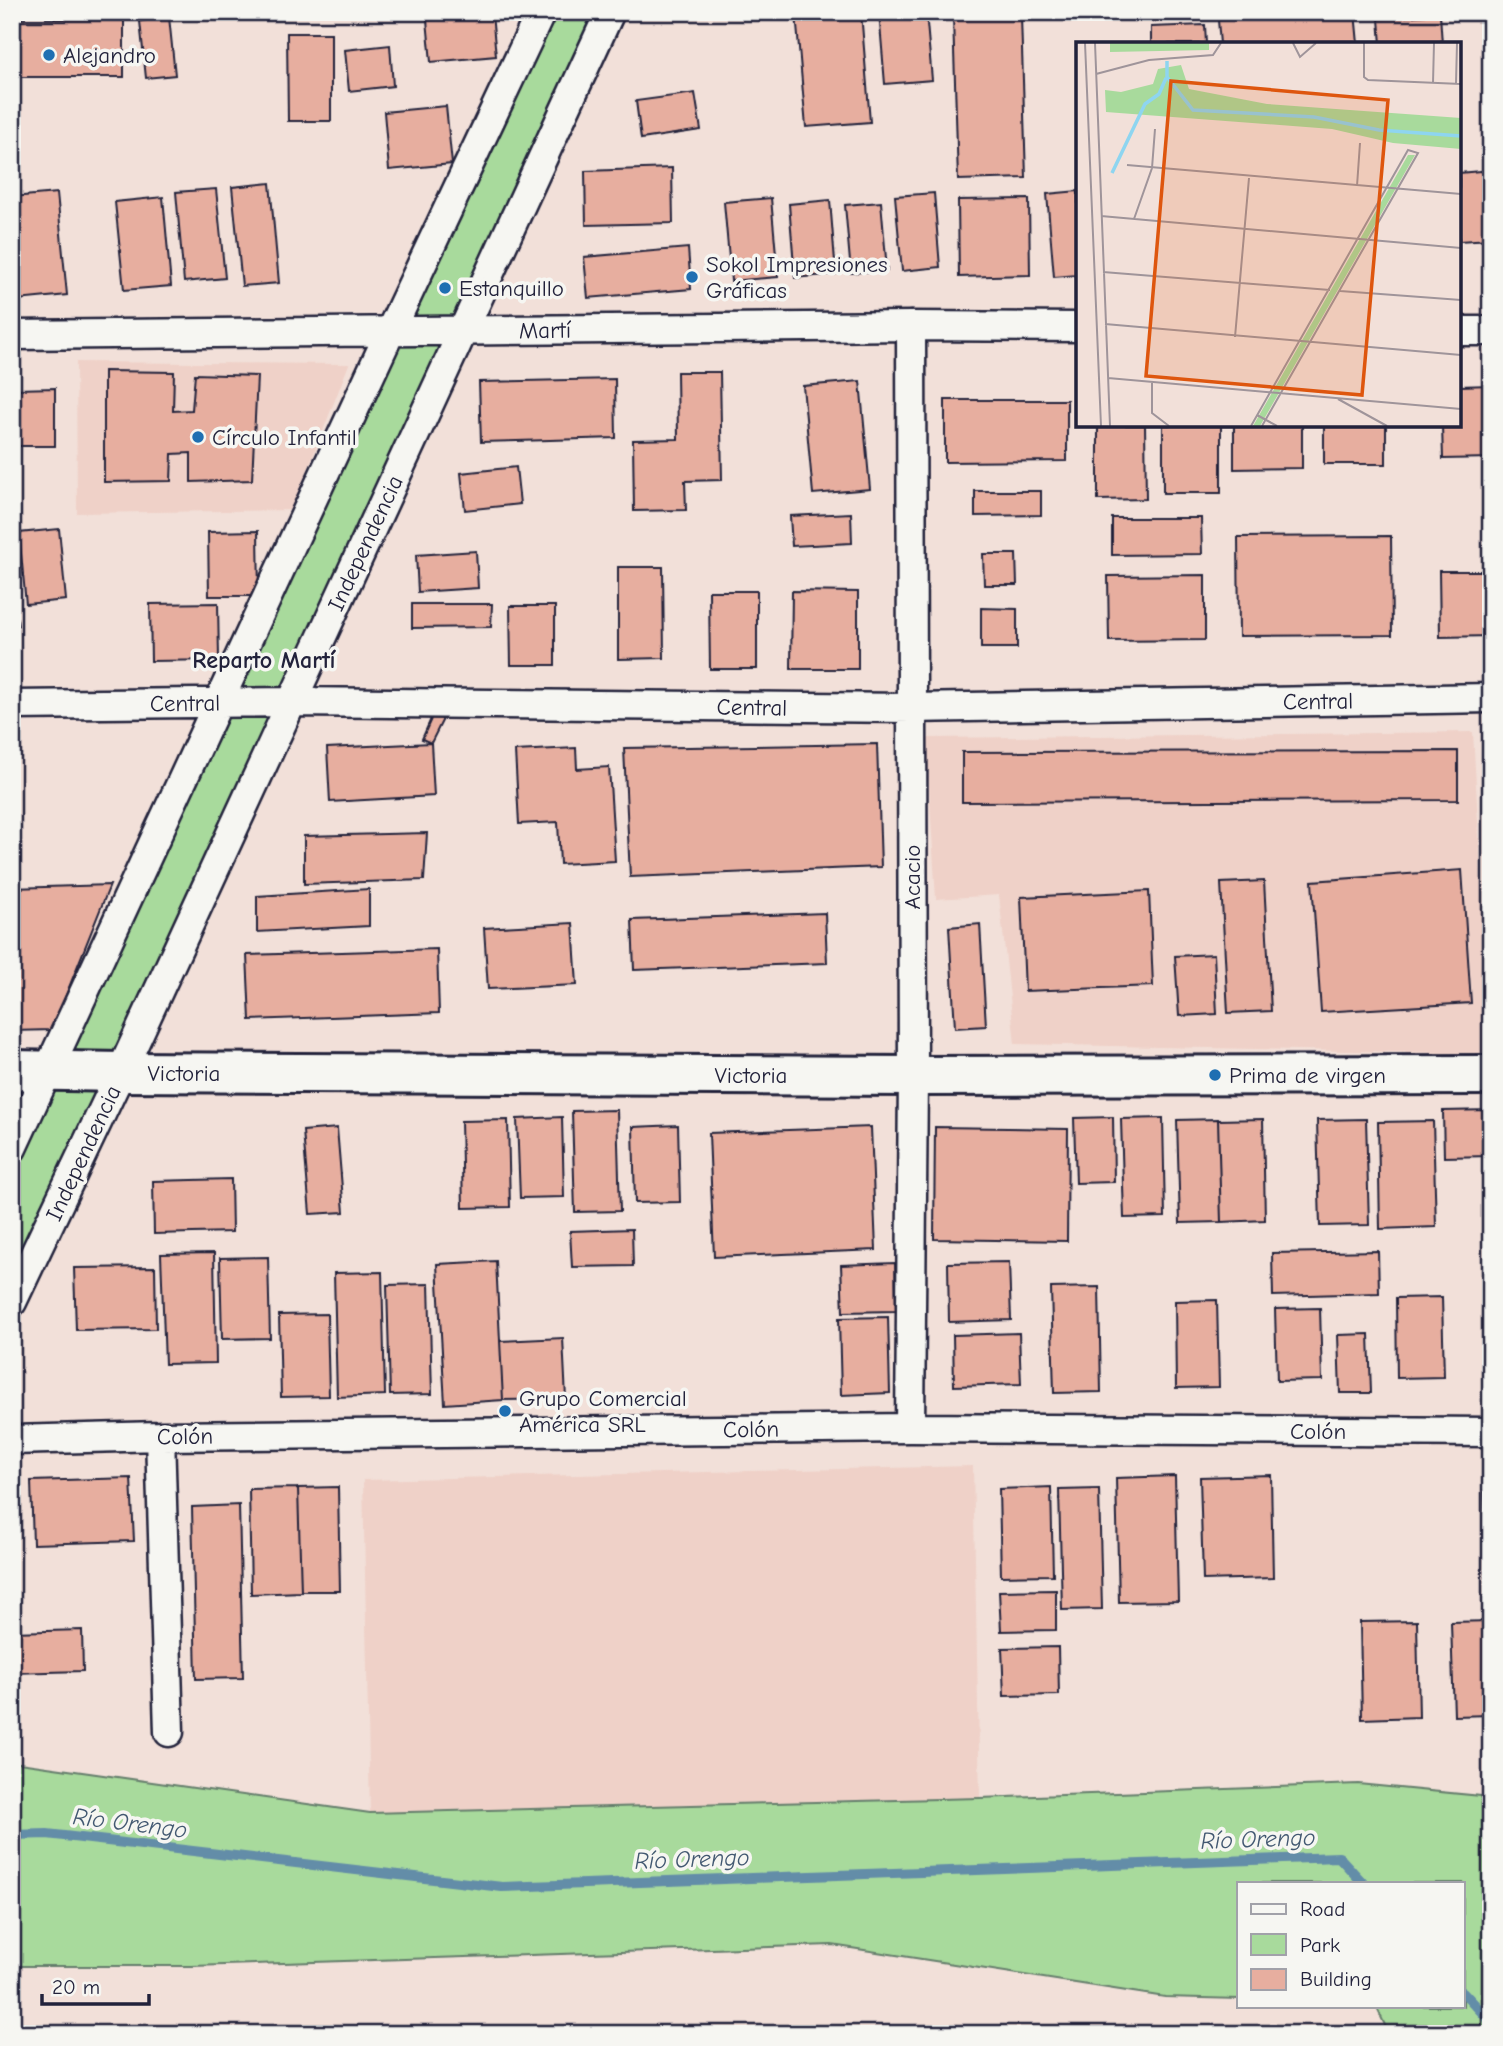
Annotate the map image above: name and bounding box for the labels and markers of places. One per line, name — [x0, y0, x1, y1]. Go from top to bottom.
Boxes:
place label: Alejandro — [63, 42, 156, 69]
marker: Alejandro — [41, 47, 57, 63]
place label: Sokol Impresiones Gráficas — [706, 251, 888, 304]
marker: Sokol Impresiones Gráficas — [684, 269, 700, 285]
place label: Estanquillo — [459, 275, 564, 302]
marker: Estanquillo — [437, 280, 453, 296]
place label: Círculo Infantil — [212, 424, 357, 451]
marker: Círculo Infantil — [190, 429, 206, 445]
place label: Prima de virgen — [1229, 1062, 1386, 1089]
marker: Prima de virgen — [1207, 1067, 1223, 1083]
place label: Grupo Comercial América SRL — [519, 1385, 687, 1438]
marker: Grupo Comercial América SRL — [497, 1403, 513, 1419]

